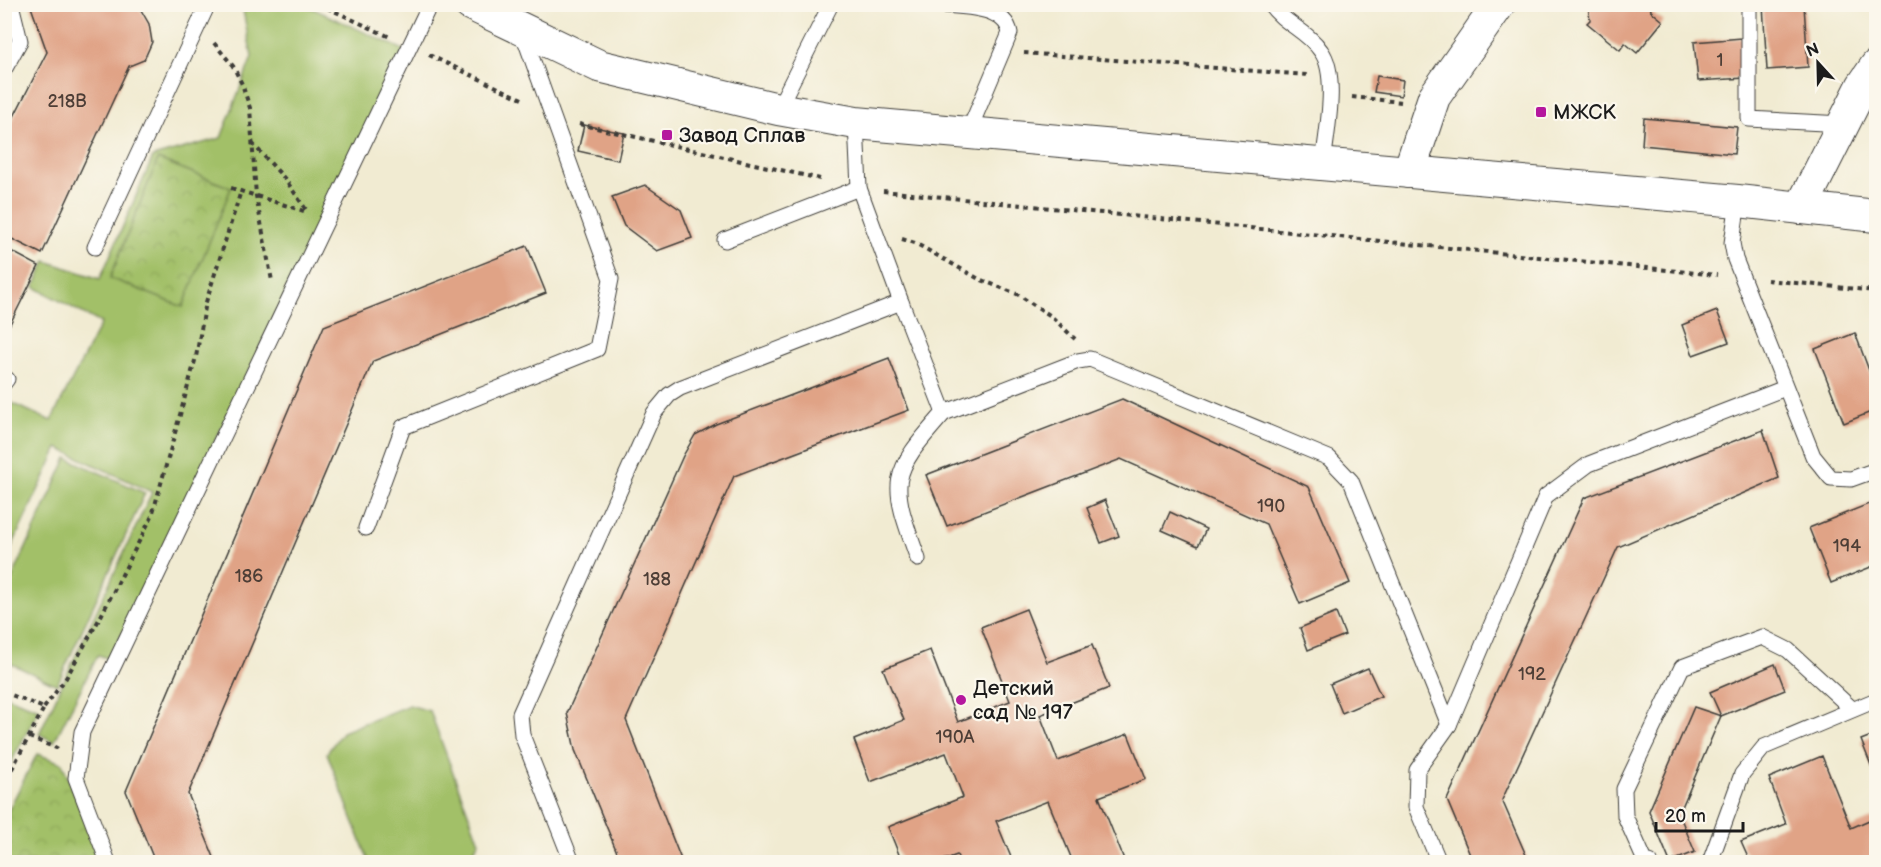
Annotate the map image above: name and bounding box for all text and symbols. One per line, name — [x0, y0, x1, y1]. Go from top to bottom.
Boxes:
north arrow — [1788, 33, 1848, 93]
text: N — [1804, 39, 1822, 62]
house number: 1 — [1717, 50, 1723, 71]
house number: 218В — [47, 91, 87, 112]
place label: МЖСК — [1553, 100, 1616, 125]
marker: МЖСК — [1534, 105, 1548, 119]
place label: Завод Сплав — [679, 123, 805, 148]
marker: Завод Сплав — [660, 128, 674, 142]
house number: 190 — [1257, 496, 1285, 517]
house number: 194 — [1833, 536, 1861, 557]
house number: 186 — [235, 566, 263, 587]
house number: 188 — [643, 569, 671, 590]
house number: 192 — [1518, 664, 1546, 685]
place label: Детский сад № 197 — [973, 676, 1074, 725]
marker: Детский сад № 197 — [954, 693, 968, 707]
house number: 190А — [936, 727, 975, 748]
scale bar — [1656, 795, 1743, 833]
text: 20 m — [1665, 806, 1706, 827]

